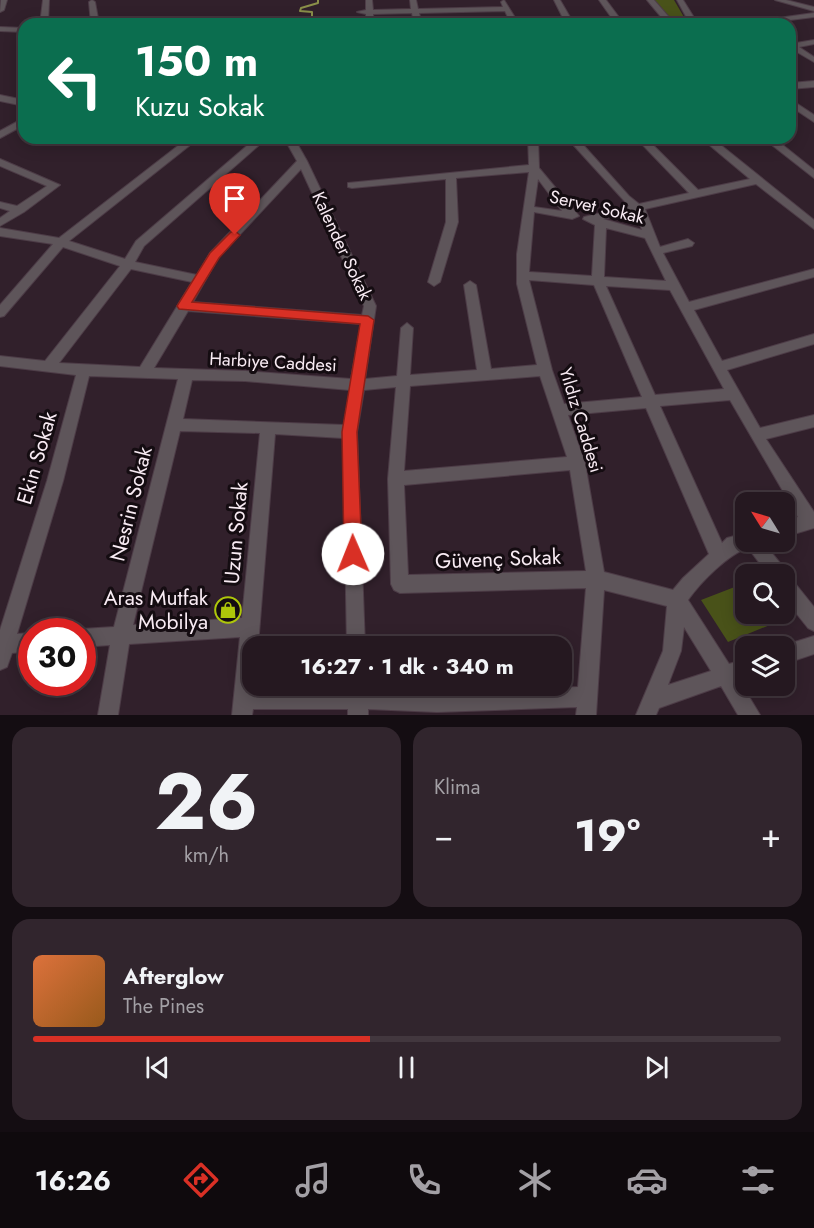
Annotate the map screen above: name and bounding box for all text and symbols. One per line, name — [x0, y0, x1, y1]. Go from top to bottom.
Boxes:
text: 150 m — [135, 31, 258, 92]
icon: left — [36, 42, 114, 120]
text: Kuzu Sokak — [135, 87, 264, 126]
pin — [209, 173, 260, 235]
icon: arrive — [218, 182, 251, 215]
street label: Servet Sokak — [547, 183, 647, 231]
street label: Kalender Sokak — [305, 187, 379, 305]
street label: Harbiye Caddesi — [209, 346, 337, 378]
street label: Yıldız Caddesi — [553, 364, 609, 476]
street label: Ekin Sokak — [9, 407, 65, 508]
street label: Nesrin Sokak — [102, 443, 160, 564]
street label: Uzun Sokak — [217, 480, 255, 585]
north arrow — [735, 492, 795, 552]
map controls — [735, 492, 795, 696]
position arrow — [321, 522, 385, 586]
street label: Güvenç Sokak — [435, 542, 562, 576]
button: search — [735, 564, 795, 624]
place label: Aras Mutfak Mobilya — [104, 583, 209, 637]
shop icon: Aras Mutfak Mobilya — [213, 595, 243, 625]
speed limit sign: 30 — [18, 618, 96, 696]
button: layers — [735, 636, 795, 696]
text: 16:27 · 1 dk · 340 m — [300, 650, 514, 682]
text: 26 — [155, 746, 258, 858]
text: Klima — [434, 773, 480, 802]
text: 19° — [574, 803, 640, 868]
text: − — [434, 812, 453, 859]
text: + — [761, 812, 781, 859]
text: km/h — [184, 841, 229, 870]
text: Afterglow — [123, 960, 224, 992]
text: The Pines — [123, 992, 204, 1021]
icon: previous — [141, 1051, 174, 1084]
icon: pause — [390, 1051, 423, 1084]
icon: next — [640, 1051, 673, 1084]
icon: directions — [180, 1159, 222, 1201]
icon: music — [292, 1159, 334, 1201]
icon: phone — [403, 1159, 445, 1201]
icon: climate — [514, 1159, 556, 1201]
icon: car — [626, 1159, 668, 1201]
icon: filters — [737, 1159, 779, 1201]
text: 16:26 — [35, 1161, 111, 1200]

